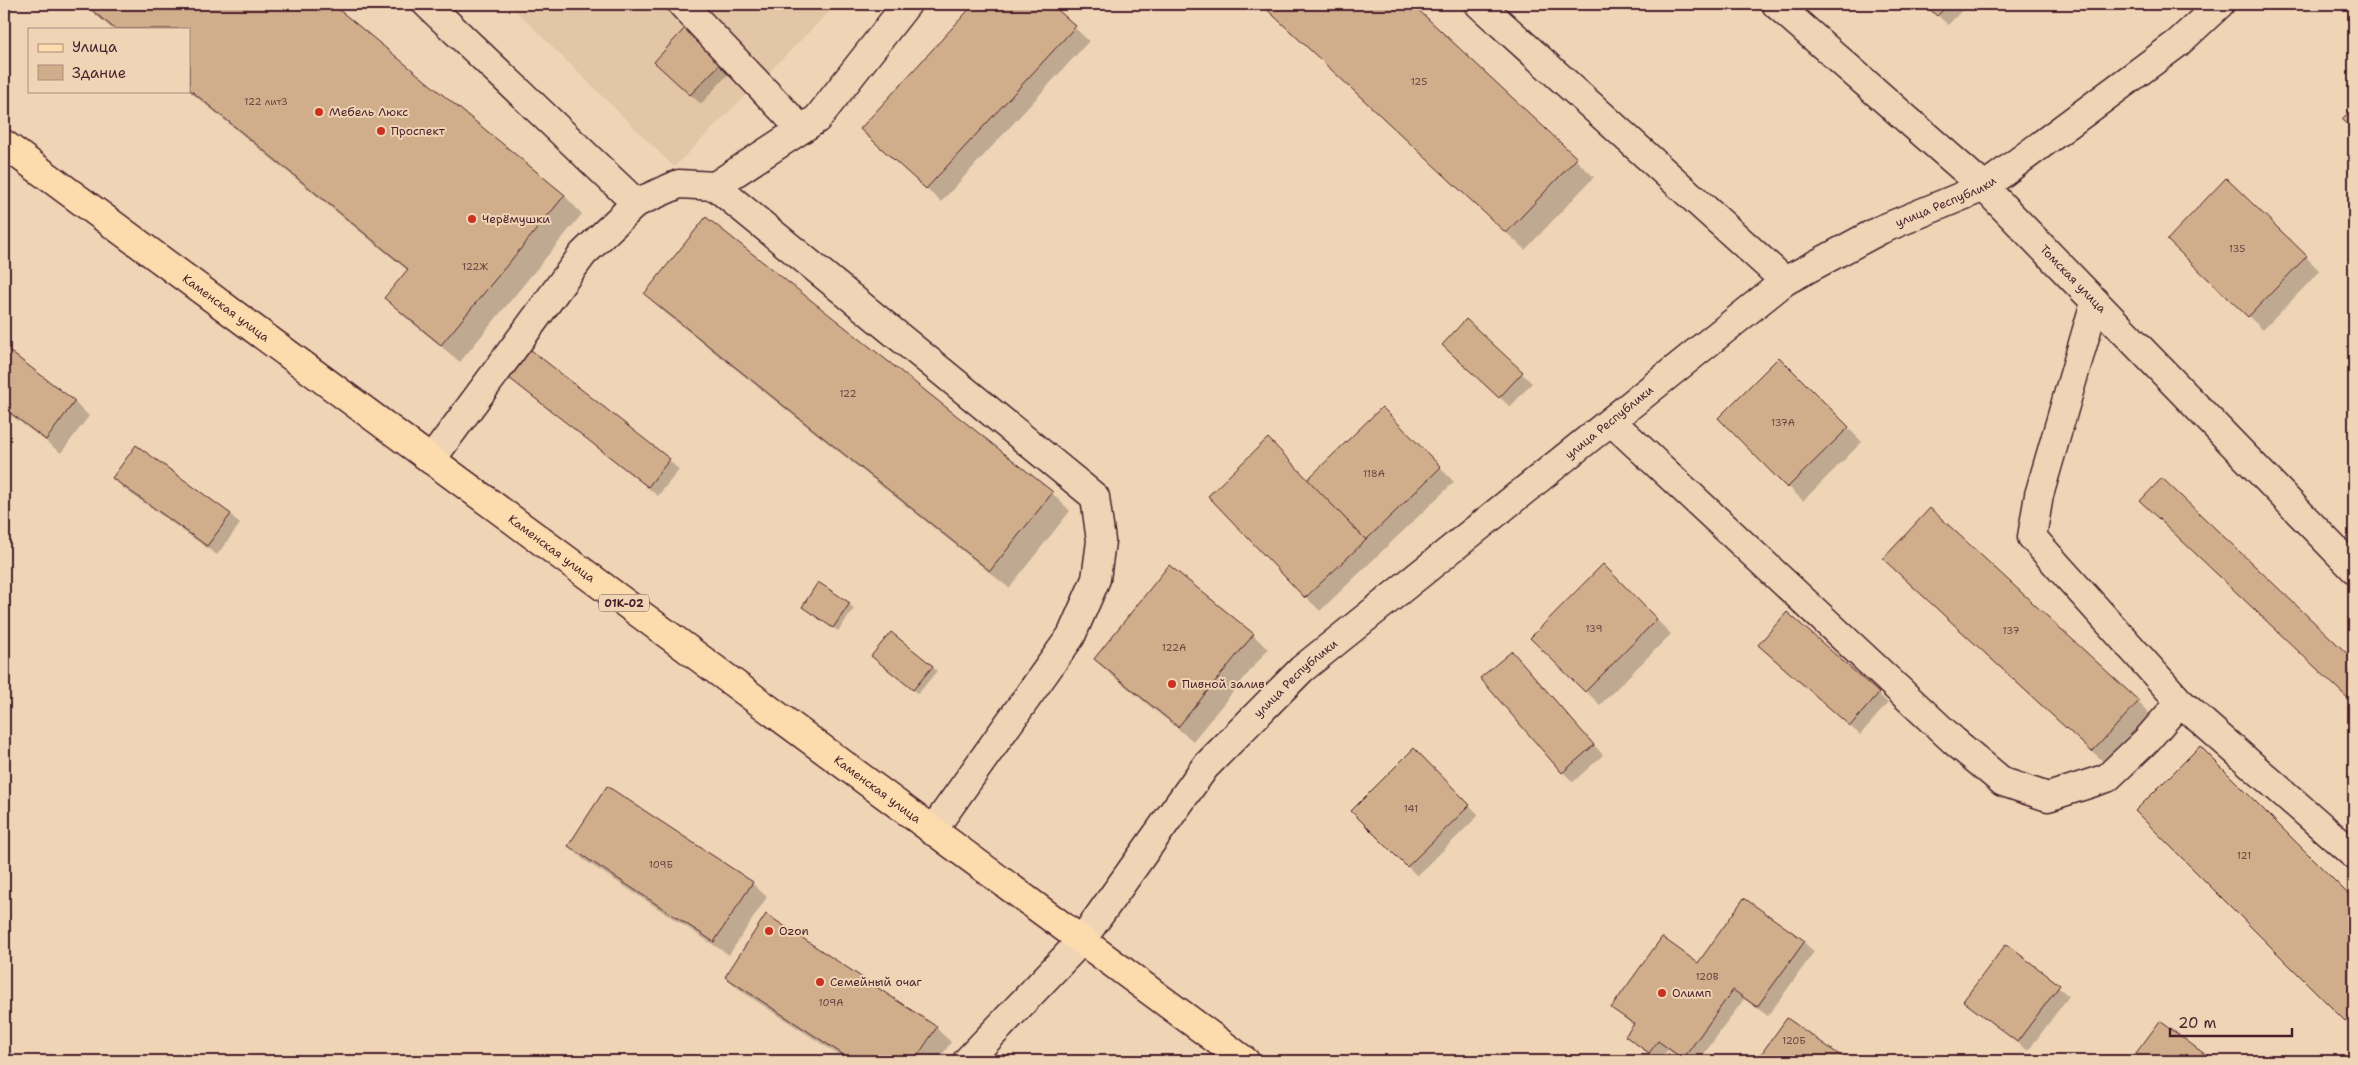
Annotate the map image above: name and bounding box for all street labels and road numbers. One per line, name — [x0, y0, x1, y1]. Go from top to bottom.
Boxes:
street label: улица Республики — [1893, 172, 2000, 231]
street label: Томская улица — [2036, 241, 2110, 317]
street label: Каменская улица — [179, 271, 273, 346]
street label: улица Республики — [1562, 382, 1657, 463]
street label: Каменская улица — [505, 511, 599, 587]
road number: 01К-02 — [599, 594, 649, 612]
street label: улица Республики — [1250, 636, 1341, 721]
street label: Каменская улица — [831, 752, 925, 827]

